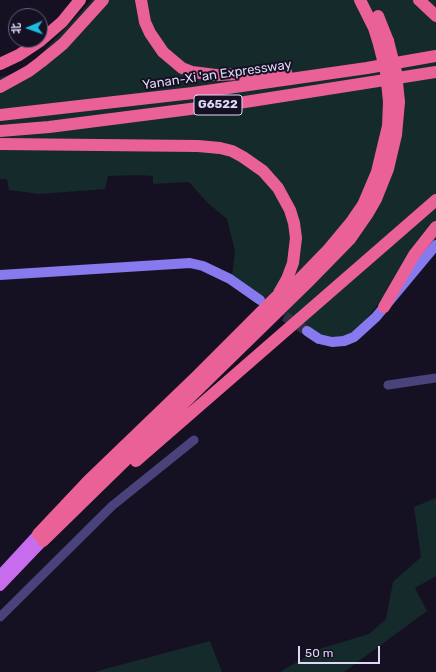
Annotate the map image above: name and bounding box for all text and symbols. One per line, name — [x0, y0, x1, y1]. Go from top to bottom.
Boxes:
north arrow — [8, 8, 48, 48]
text: 北 — [10, 23, 23, 34]
street label: Yanan-Xi 'an Expressway — [141, 57, 293, 93]
road number: G6522 — [194, 95, 242, 115]
scale bar — [300, 638, 382, 664]
text: 50 m — [305, 646, 333, 660]

